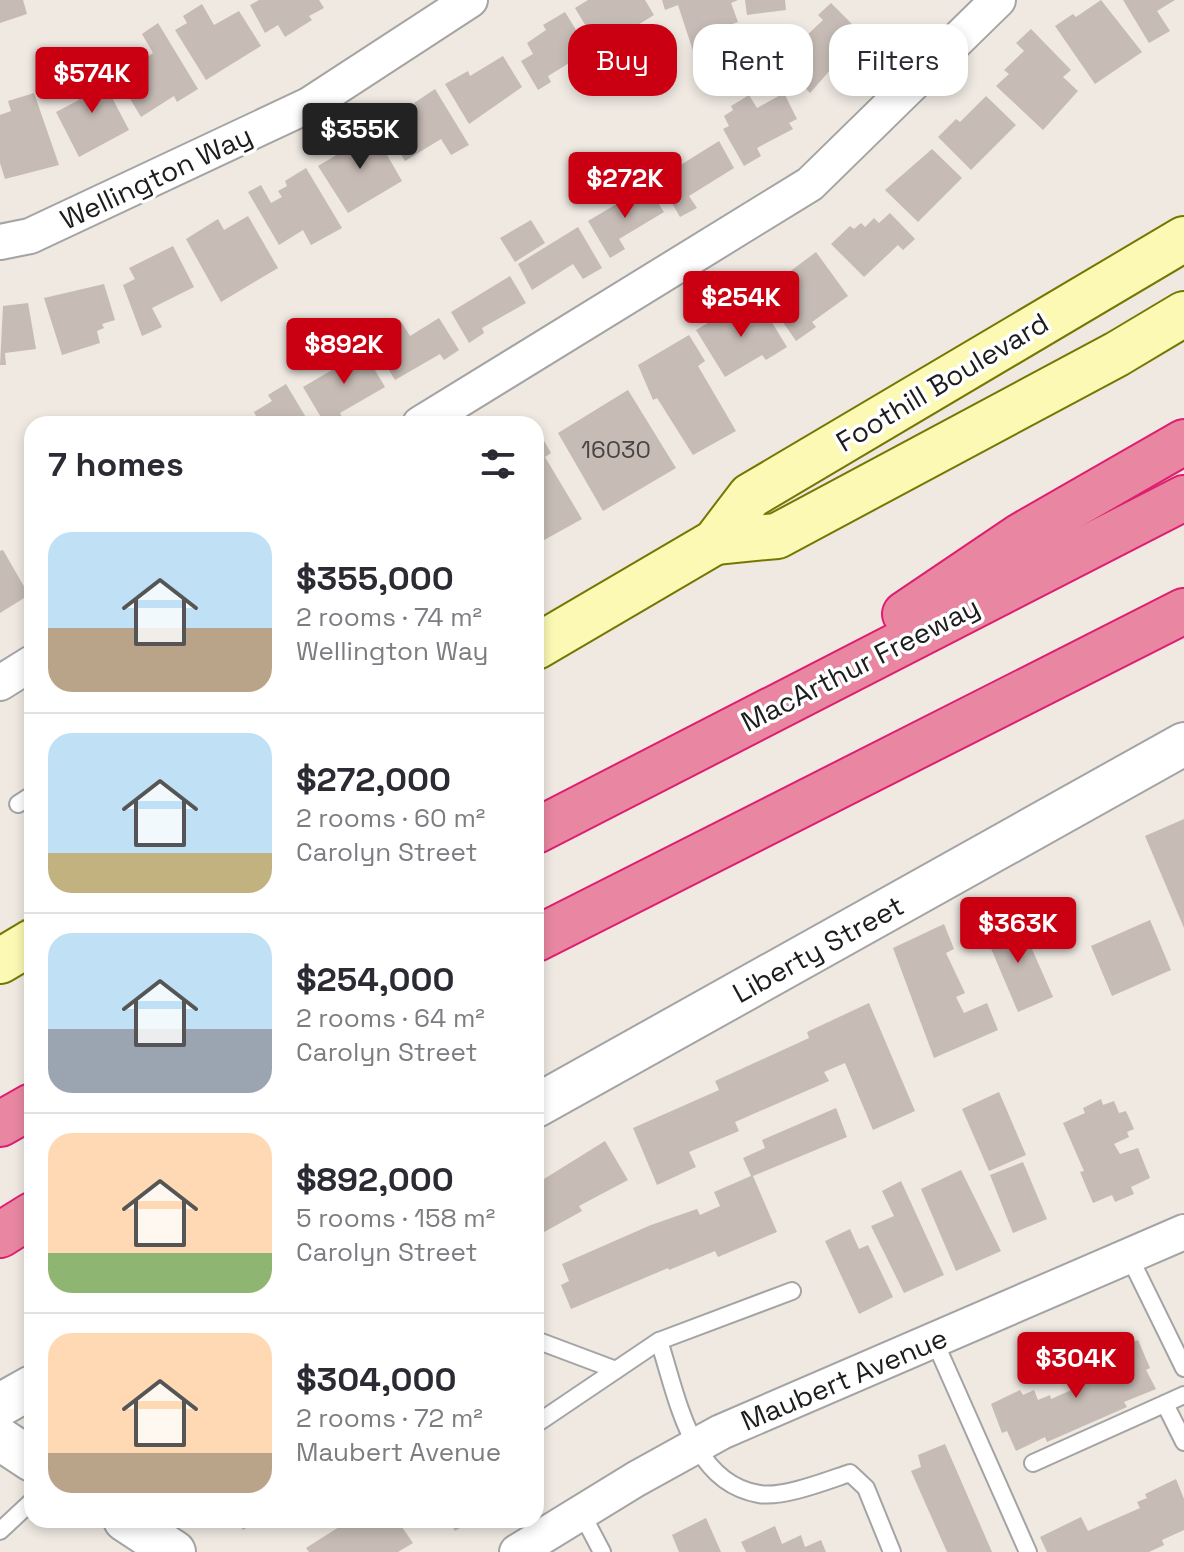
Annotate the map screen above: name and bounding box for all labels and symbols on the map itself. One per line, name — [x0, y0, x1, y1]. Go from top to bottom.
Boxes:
pin: $574K — [36, 47, 148, 115]
pin: $355K — [304, 103, 416, 171]
street label: Wellington Way — [54, 117, 258, 237]
pin: $272K — [569, 152, 681, 220]
pin: $254K — [685, 271, 797, 339]
street label: Foothill Boulevard — [829, 304, 1055, 460]
pin: $892K — [288, 318, 400, 386]
house number: 16030 — [581, 434, 651, 465]
street label: MacArthur Freeway — [735, 588, 985, 740]
street label: Liberty Street — [726, 887, 910, 1011]
pin: $363K — [962, 897, 1074, 965]
street label: Maubert Avenue — [735, 1319, 953, 1439]
pin: $304K — [1020, 1332, 1132, 1400]

